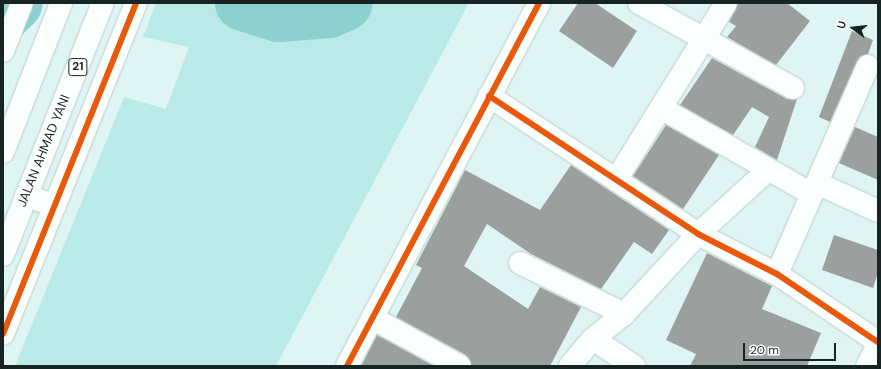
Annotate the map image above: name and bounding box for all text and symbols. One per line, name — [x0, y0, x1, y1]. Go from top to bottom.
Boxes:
north arrow — [833, 8, 873, 48]
text: U — [834, 19, 849, 30]
road number: 21 — [68, 57, 88, 77]
street label: JALAN AHMAD YANI — [14, 93, 74, 209]
scale bar — [745, 335, 838, 361]
text: 20 m — [750, 342, 779, 358]

